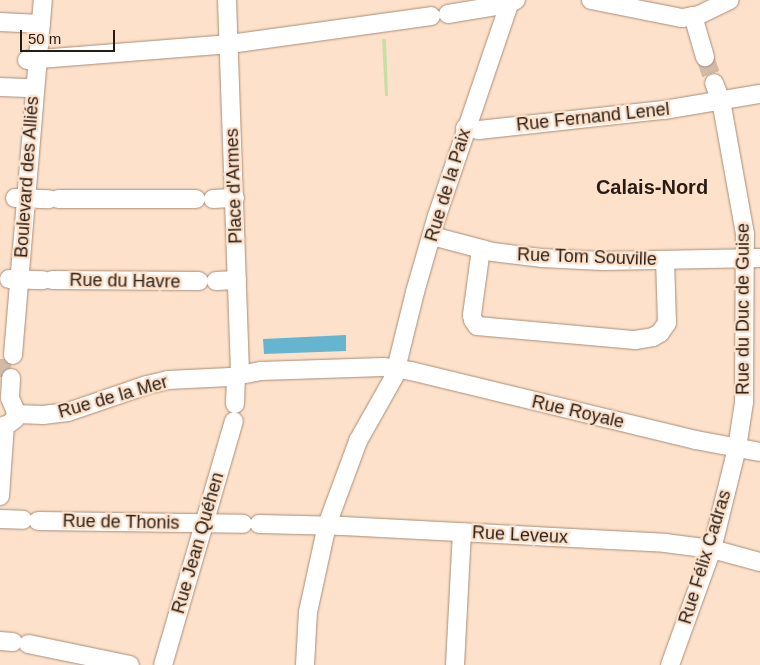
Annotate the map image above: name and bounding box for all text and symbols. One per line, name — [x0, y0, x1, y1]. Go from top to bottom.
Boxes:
scale bar — [22, 20, 118, 52]
text: 50 m — [28, 30, 61, 47]
street label: Boulevard des Alliés — [11, 95, 43, 259]
street label: Rue Fernand Lenel — [515, 98, 671, 136]
street label: Rue de la Paix — [421, 126, 475, 244]
street label: Place d'Armes — [221, 128, 247, 244]
district label: Calais-Nord — [596, 175, 708, 199]
street label: Rue du Duc de Guise — [732, 223, 754, 395]
street label: Rue Tom Souville — [517, 244, 657, 270]
street label: Rue du Havre — [69, 269, 181, 293]
street label: Rue de la Mer — [56, 371, 170, 423]
street label: Rue Royale — [530, 391, 626, 433]
street label: Rue Jean Quéhen — [167, 470, 229, 616]
street label: Rue Félix Cadras — [674, 487, 736, 627]
street label: Rue de Thonis — [62, 510, 180, 534]
street label: Rue Leveux — [471, 522, 569, 548]

